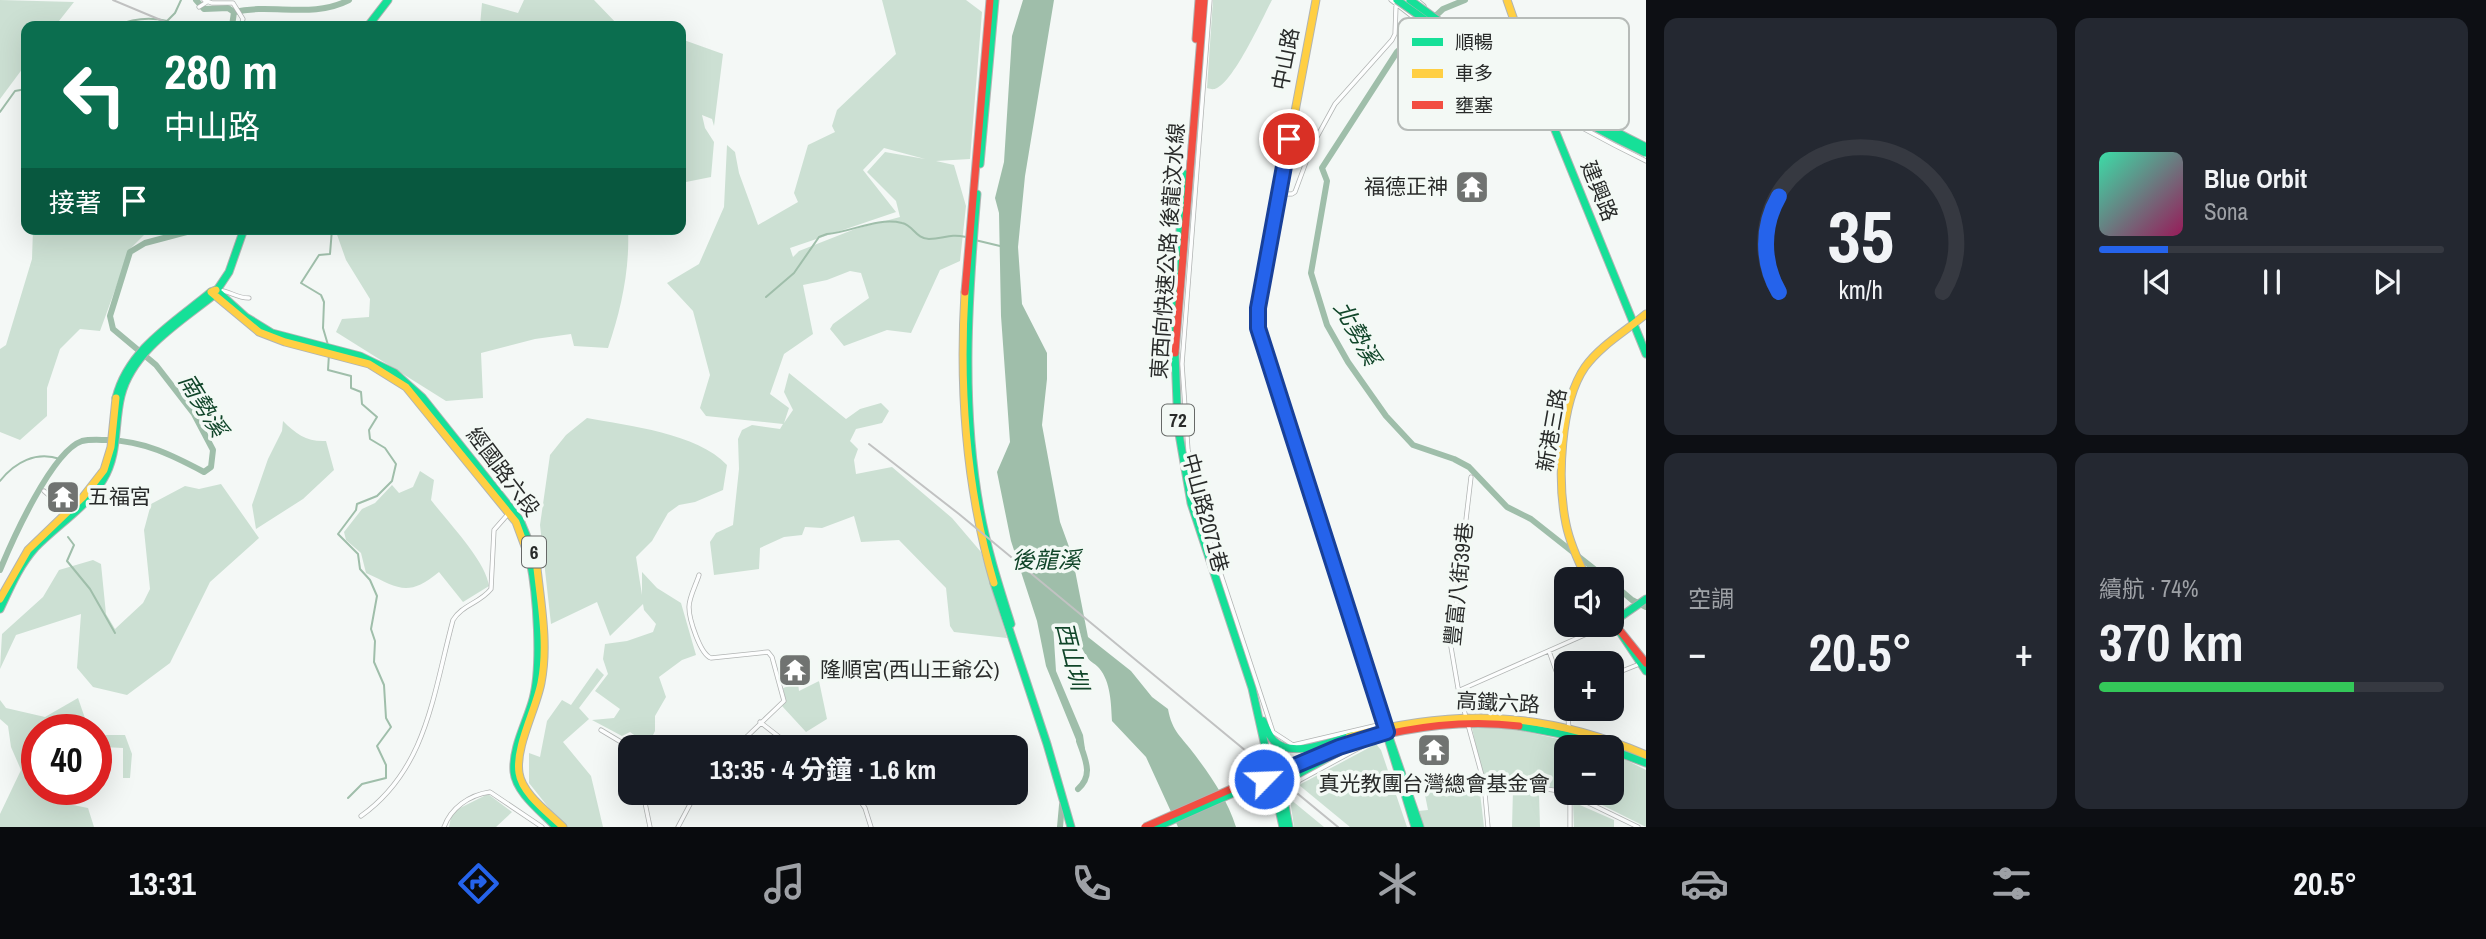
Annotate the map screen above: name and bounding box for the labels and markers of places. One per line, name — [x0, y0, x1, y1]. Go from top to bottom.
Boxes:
pin — [1259, 109, 1319, 169]
temple icon: 福德正神 — [1453, 168, 1491, 206]
place label: 福德正神 — [1364, 172, 1448, 201]
temple icon: 五福宮 — [44, 478, 82, 516]
place label: 五福宮 — [88, 482, 151, 511]
temple icon: 隆順宮(西山王爺公) — [776, 651, 814, 689]
place label: 隆順宮(西山王爺公) — [820, 655, 999, 684]
temple icon: 真光教團台灣總會基金會 — [1415, 731, 1453, 769]
place label: 真光教團台灣總會基金會 — [1319, 769, 1550, 798]

